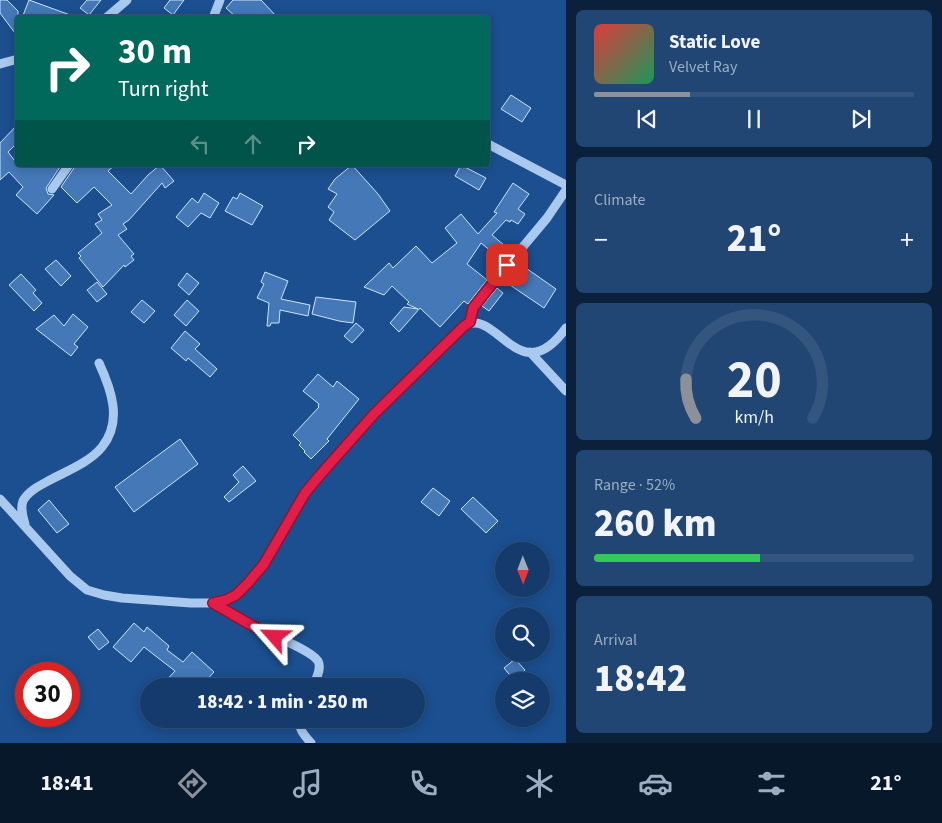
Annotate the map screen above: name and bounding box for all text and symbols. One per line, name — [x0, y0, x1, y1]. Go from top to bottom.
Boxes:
text: 30 m — [118, 27, 192, 77]
text: Static Love — [669, 29, 760, 56]
icon: right — [35, 35, 100, 100]
text: Velvet Ray — [669, 56, 737, 78]
text: Turn right — [118, 73, 208, 105]
icon: previous — [633, 105, 661, 133]
icon: pause — [740, 105, 768, 133]
icon: next — [847, 105, 875, 133]
icon: left — [186, 130, 214, 158]
icon: ahead — [239, 130, 267, 158]
icon: right — [292, 130, 320, 158]
text: Climate — [594, 189, 645, 211]
text: 21° — [727, 212, 781, 266]
text: − — [594, 220, 608, 260]
text: + — [900, 220, 914, 260]
pin — [486, 244, 528, 286]
icon: arrive — [493, 251, 521, 279]
text: 20 — [727, 344, 781, 418]
text: km/h — [734, 405, 774, 430]
text: Range · 52% — [594, 474, 675, 496]
text: 260 km — [594, 497, 716, 551]
north arrow — [495, 542, 550, 598]
map controls — [495, 542, 550, 727]
button: search — [495, 607, 550, 662]
position arrow — [248, 610, 300, 662]
text: Arrival — [594, 629, 637, 651]
text: 18:42 — [594, 652, 687, 706]
speed limit sign: 30 — [15, 662, 80, 727]
button: layers — [495, 672, 550, 727]
text: 18:42 · 1 min · 250 m — [197, 689, 368, 716]
icon: directions — [175, 766, 210, 801]
icon: music — [290, 766, 325, 801]
icon: phone — [406, 766, 441, 801]
icon: climate — [522, 766, 557, 801]
icon: car — [638, 766, 673, 801]
icon: filters — [754, 766, 789, 801]
text: 18:41 — [40, 767, 94, 799]
text: 21° — [870, 767, 901, 799]

